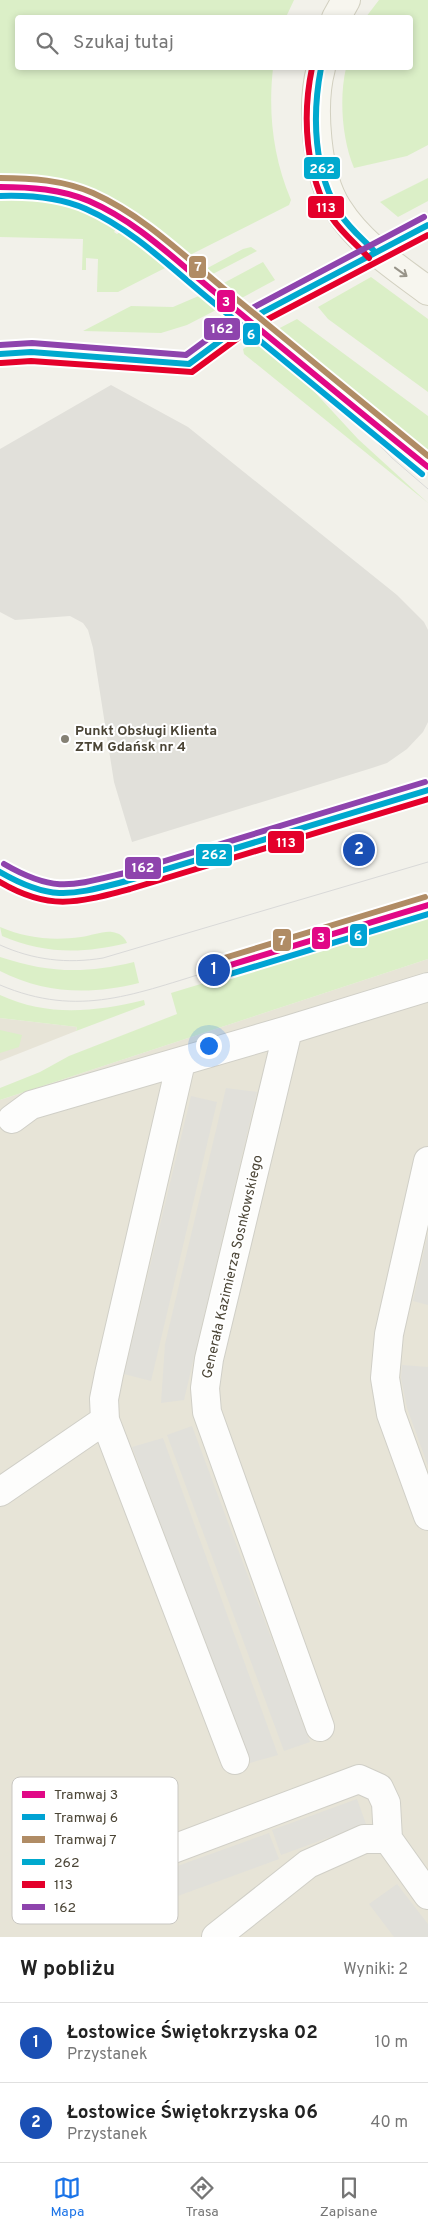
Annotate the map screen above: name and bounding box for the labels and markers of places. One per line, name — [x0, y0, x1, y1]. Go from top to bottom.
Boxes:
place label: Punkt Obsługi Klienta ZTM Gdańsk nr 4 — [75, 723, 217, 756]
marker: Punkt Obsługi Klienta ZTM Gdańsk nr 4 — [59, 733, 71, 745]
pin: 2 — [343, 831, 375, 869]
pin: 1 — [198, 951, 230, 989]

